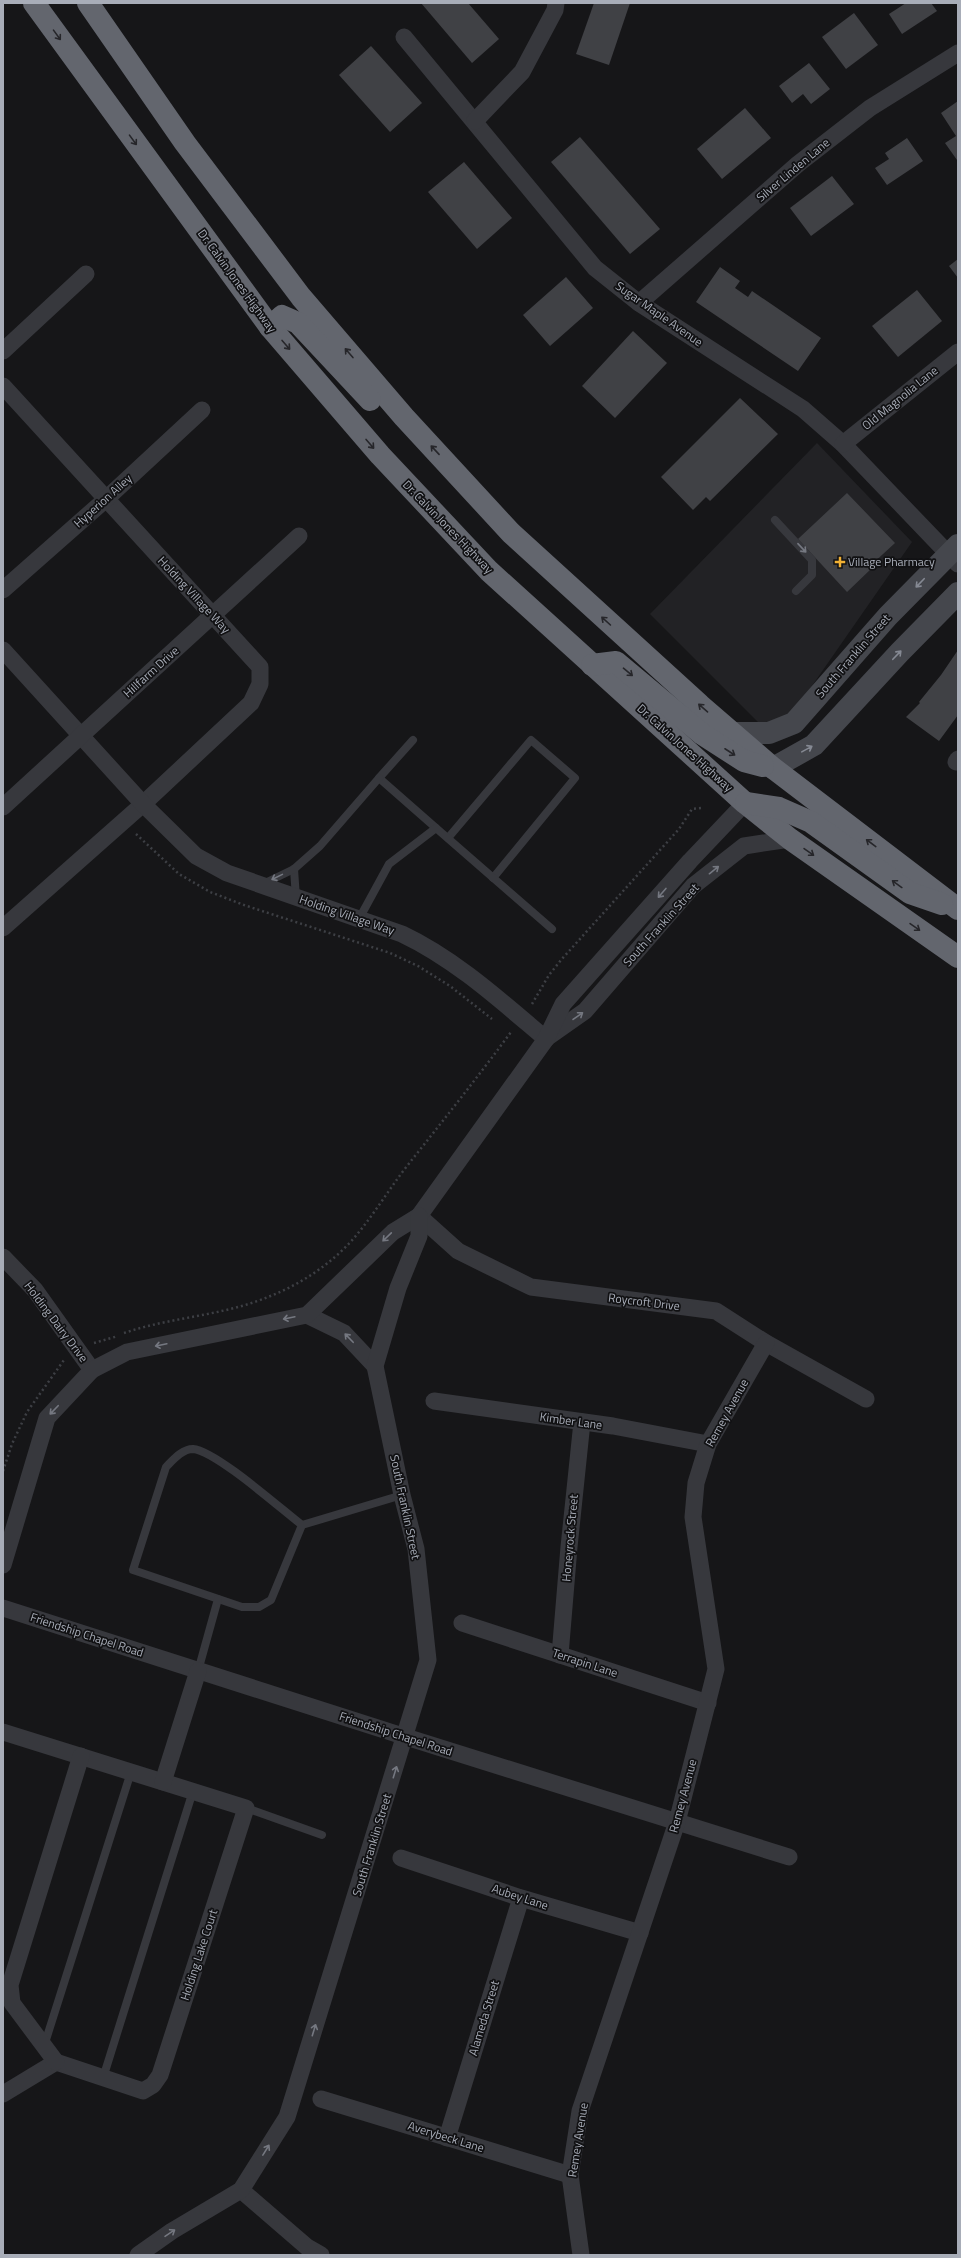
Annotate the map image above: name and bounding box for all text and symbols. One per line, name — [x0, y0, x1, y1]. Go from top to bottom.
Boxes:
one-way arrow — [53, 29, 61, 40]
street label: Silver Linden Lane — [752, 133, 834, 206]
one-way arrow — [129, 134, 138, 145]
street label: Dr. Calvin Jones Highway — [193, 225, 282, 337]
street label: Sugar Maple Avenue — [612, 276, 707, 351]
one-way arrow — [281, 340, 290, 351]
one-way arrow — [344, 348, 353, 358]
street label: Old Magnolia Lane — [858, 361, 942, 434]
one-way arrow — [366, 439, 375, 449]
one-way arrow — [430, 445, 439, 456]
street label: Hyperion Alley — [69, 469, 136, 532]
street label: Dr. Calvin Jones Highway — [399, 476, 498, 578]
one-way arrow — [797, 543, 806, 554]
street label: Holding Village Way — [153, 552, 235, 638]
place label: Village Pharmacy — [848, 552, 935, 571]
marker: Village Pharmacy — [835, 557, 845, 567]
one-way arrow — [916, 578, 925, 588]
street label: South Franklin Street — [811, 609, 895, 702]
one-way arrow — [601, 616, 611, 626]
street label: Hillfarm Drive — [119, 641, 183, 702]
one-way arrow — [892, 650, 902, 660]
one-way arrow — [622, 667, 633, 676]
street label: Dr. Calvin Jones Highway — [633, 699, 738, 796]
one-way arrow — [698, 703, 708, 712]
one-way arrow — [801, 745, 813, 753]
one-way arrow — [724, 748, 735, 756]
one-way arrow — [866, 839, 877, 847]
one-way arrow — [803, 848, 814, 856]
one-way arrow — [708, 866, 719, 874]
one-way arrow — [272, 874, 284, 881]
street label: South Franklin Street — [618, 878, 704, 971]
one-way arrow — [892, 880, 903, 888]
one-way arrow — [657, 888, 666, 898]
street label: Holding Village Way — [297, 889, 398, 940]
one-way arrow — [909, 923, 920, 931]
one-way arrow — [572, 1012, 583, 1020]
one-way arrow — [382, 1232, 392, 1242]
street label: Holding Dairy Drive — [20, 1277, 93, 1366]
street label: Roycroft Drive — [607, 1288, 681, 1315]
one-way arrow — [282, 1315, 295, 1323]
one-way arrow — [344, 1333, 353, 1343]
one-way arrow — [155, 1341, 168, 1349]
street label: Remey Avenue — [700, 1375, 753, 1450]
one-way arrow — [50, 1405, 59, 1415]
street label: Kimber Lane — [539, 1407, 604, 1434]
street label: South Franklin Street — [385, 1453, 426, 1562]
street label: Honeyrock Street — [556, 1493, 583, 1582]
street label: Friendship Chapel Road — [28, 1607, 146, 1662]
street label: Terrapin Lane — [550, 1643, 620, 1682]
street label: Friendship Chapel Road — [337, 1706, 455, 1761]
street label: Remey Avenue — [664, 1757, 701, 1835]
one-way arrow — [392, 1766, 399, 1779]
street label: South Franklin Street — [347, 1790, 396, 1898]
street label: Aubey Lane — [489, 1878, 551, 1915]
street label: Holding Lake Court — [175, 1906, 222, 2003]
street label: Alameda Street — [463, 1977, 504, 2058]
one-way arrow — [311, 2023, 318, 2036]
street label: Remey Avenue — [562, 2101, 593, 2179]
street label: Averybeck Lane — [406, 2116, 487, 2157]
one-way arrow — [262, 2144, 270, 2155]
one-way arrow — [164, 2228, 176, 2236]

